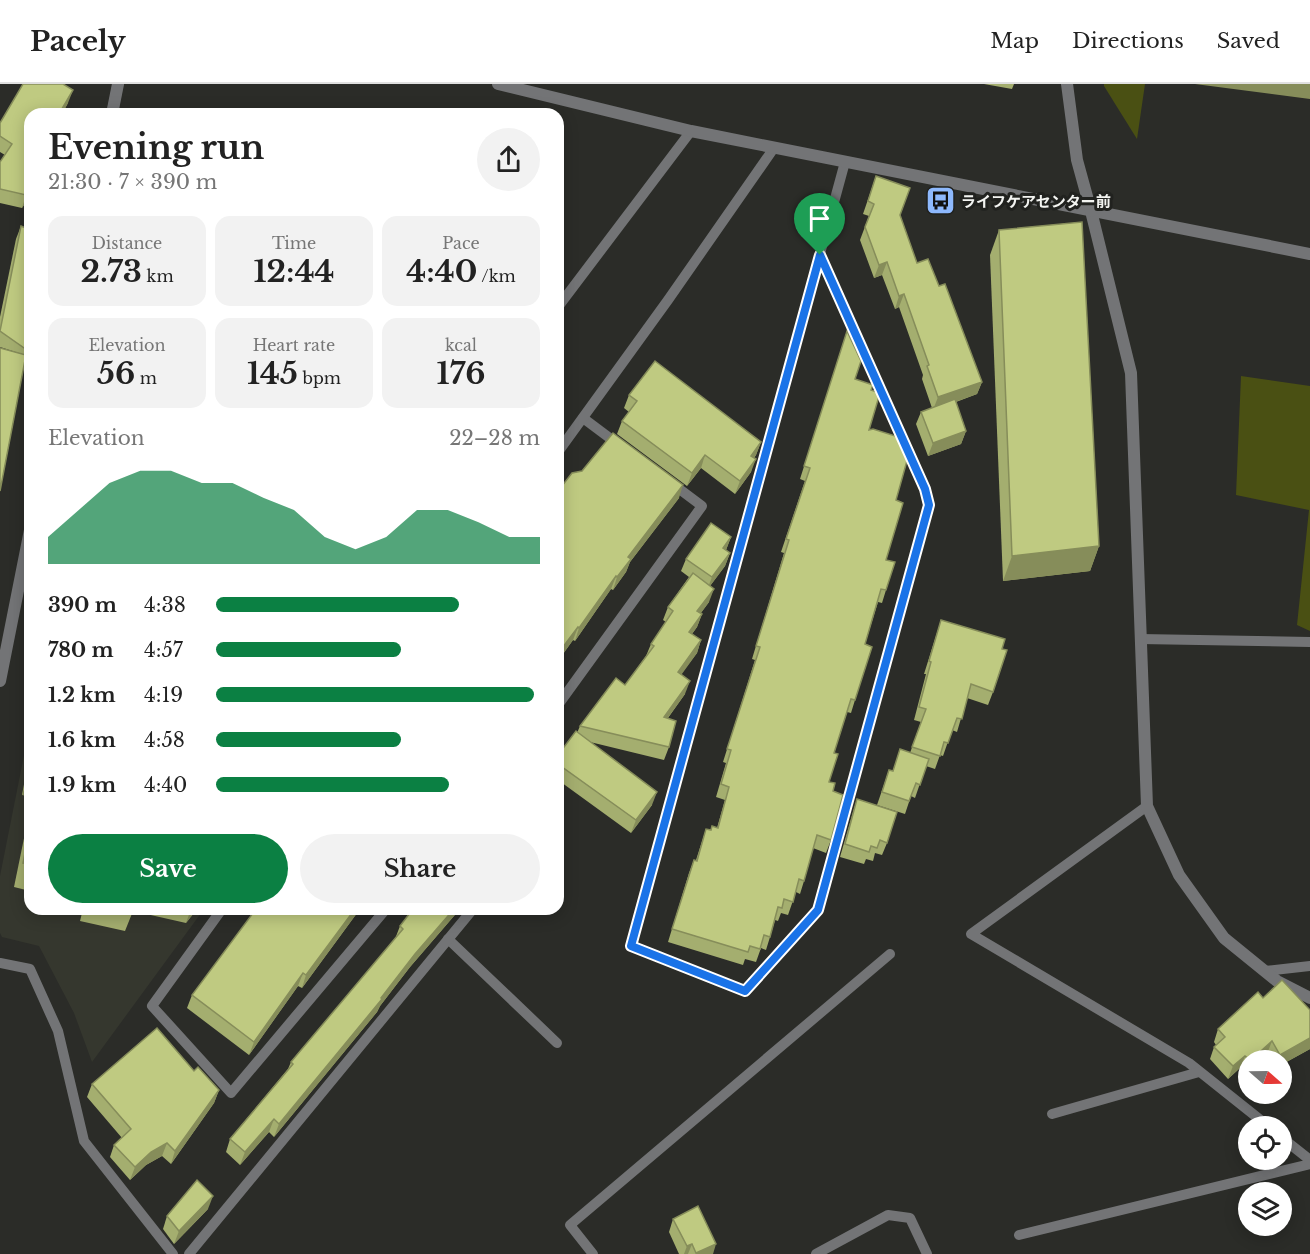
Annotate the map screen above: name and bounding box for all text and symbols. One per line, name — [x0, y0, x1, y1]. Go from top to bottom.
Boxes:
text: Pacely — [30, 24, 126, 59]
text: Map — [990, 28, 1039, 54]
text: Directions — [1072, 28, 1184, 54]
text: Saved — [1217, 28, 1280, 54]
text: Evening run — [48, 127, 264, 168]
button: share — [477, 128, 540, 191]
text: 21:30 · 7 × 390 m — [48, 170, 217, 194]
bus stop icon: ライフケアセンター前 — [924, 185, 956, 217]
place label: ライフケアセンター前 — [961, 192, 1111, 211]
pin — [794, 193, 845, 255]
icon: arrive — [803, 202, 836, 235]
text: Distance — [92, 233, 162, 253]
text: Time — [272, 233, 316, 253]
text: Pace — [442, 233, 480, 253]
text: 2.73 — [80, 253, 142, 290]
text: 12:44 — [254, 253, 334, 290]
text: 4:40 — [406, 253, 477, 290]
text: km — [142, 266, 174, 286]
text: /km — [477, 266, 516, 286]
text: Elevation — [88, 335, 166, 355]
text: Heart rate — [253, 335, 335, 355]
text: kcal — [445, 335, 477, 355]
text: 56 — [97, 355, 135, 392]
text: 145 — [247, 355, 298, 392]
text: 176 — [437, 355, 485, 392]
text: m — [135, 368, 157, 388]
text: bpm — [298, 368, 341, 388]
text: Elevation — [48, 426, 145, 450]
text: 22–28 m — [449, 426, 540, 450]
text: 390 m — [48, 593, 117, 617]
text: 4:38 — [144, 593, 186, 617]
text: 780 m — [48, 638, 114, 662]
text: 4:57 — [144, 638, 183, 662]
text: 1.2 km — [48, 683, 116, 707]
text: 4:19 — [144, 683, 183, 707]
text: 1.6 km — [48, 728, 116, 752]
text: 4:58 — [144, 728, 185, 752]
text: 1.9 km — [48, 773, 116, 797]
text: 4:40 — [144, 773, 187, 797]
button: Save — [48, 834, 288, 903]
button: Share — [300, 834, 540, 903]
north arrow — [1238, 1050, 1292, 1104]
map controls — [1238, 1050, 1292, 1236]
button: locate — [1238, 1116, 1292, 1170]
button: layers — [1238, 1182, 1292, 1236]

